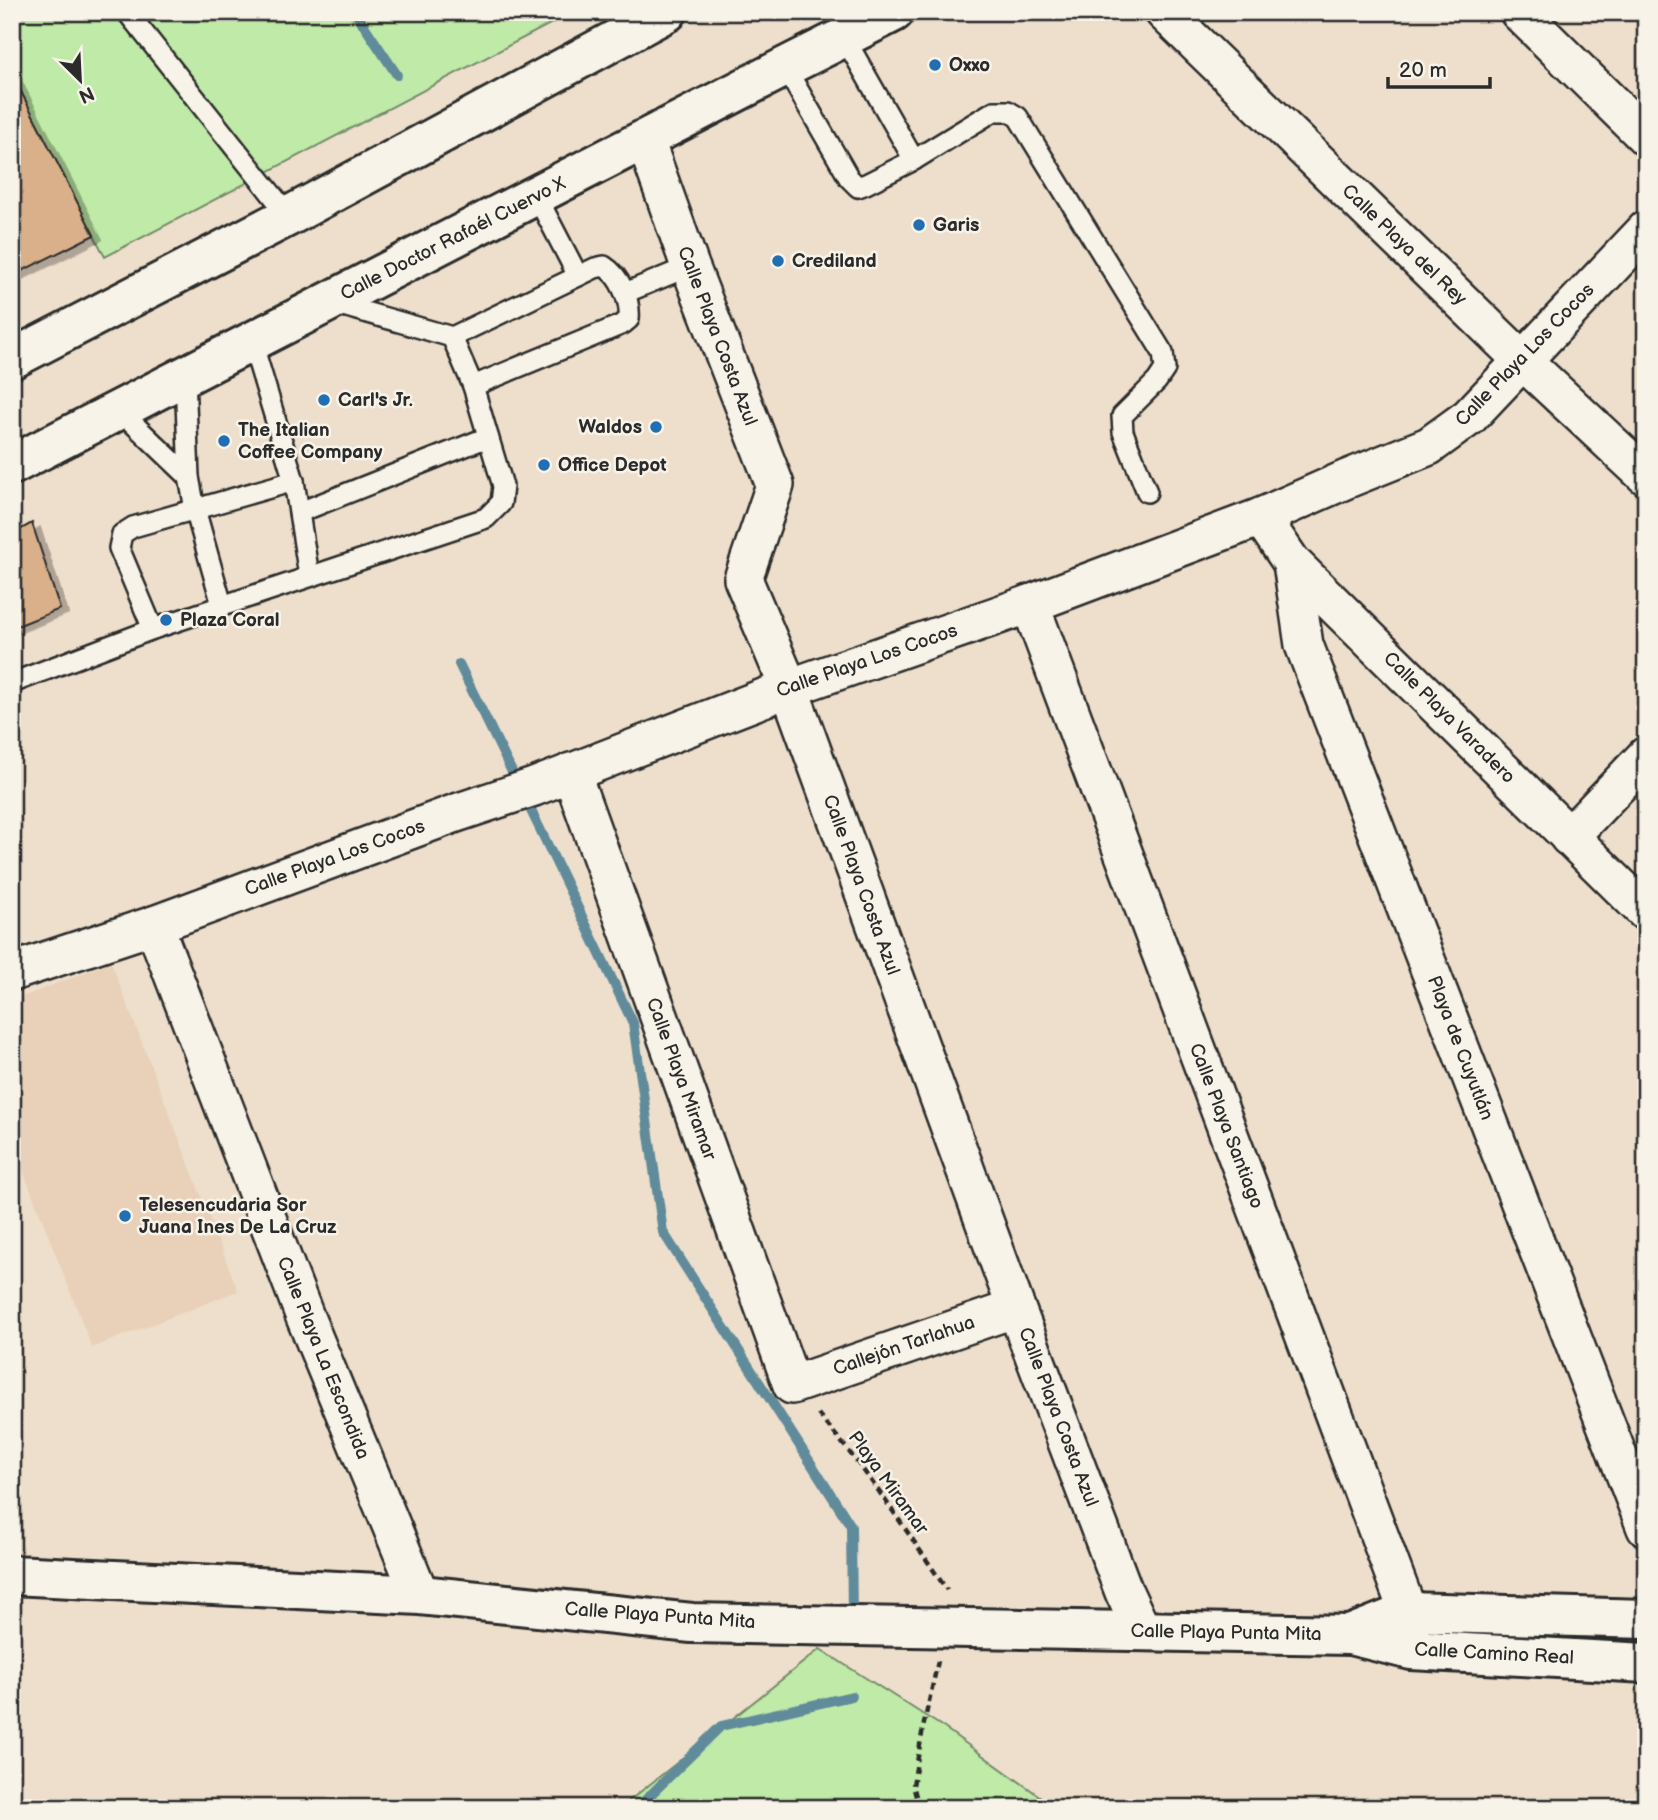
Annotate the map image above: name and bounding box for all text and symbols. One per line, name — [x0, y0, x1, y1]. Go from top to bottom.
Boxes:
north arrow — [46, 46, 116, 116]
scale bar — [1388, 46, 1490, 90]
place label: Oxxo — [949, 54, 990, 77]
marker: Oxxo — [927, 57, 943, 73]
text: 20 m — [1399, 58, 1447, 83]
text: N — [75, 81, 98, 108]
street label: Calle Doctor Rafaél Cuervo X — [337, 172, 569, 306]
street label: Calle Playa del Rey — [1337, 180, 1471, 311]
place label: Garis — [933, 214, 979, 237]
marker: Garis — [911, 217, 927, 233]
street label: Calle Playa Costa Azul — [672, 243, 762, 429]
place label: Crediland — [792, 250, 877, 273]
marker: Crediland — [770, 253, 786, 269]
street label: Calle Playa Los Cocos — [1451, 279, 1599, 431]
place label: Carl's Jr. — [338, 389, 413, 412]
marker: Carl's Jr. — [316, 392, 332, 408]
place label: Waldos — [578, 416, 642, 439]
place label: The Italian Coffee Company — [238, 419, 383, 464]
marker: Waldos — [648, 419, 664, 435]
marker: The Italian Coffee Company — [216, 433, 232, 449]
place label: Office Depot — [558, 454, 667, 477]
marker: Office Depot — [536, 457, 552, 473]
place label: Plaza Coral — [180, 609, 280, 632]
marker: Plaza Coral — [158, 612, 174, 628]
street label: Calle Playa Los Cocos — [773, 619, 961, 703]
street label: Calle Playa Varadero — [1378, 647, 1520, 789]
street label: Calle Playa Costa Azul — [818, 792, 904, 978]
street label: Calle Playa Los Cocos — [242, 815, 428, 901]
street label: Playa de Cuyutlán — [1422, 973, 1498, 1123]
street label: Calle Playa Miramar — [641, 995, 721, 1164]
street label: Calle Playa Santiago — [1184, 1040, 1268, 1212]
place label: Telesencudaria Sor Juana Ines De La Cruz — [139, 1194, 337, 1239]
marker: Telesencudaria Sor Juana Ines De La Cruz — [117, 1208, 133, 1224]
street label: Calle Playa La Escondida — [272, 1253, 374, 1463]
street label: Callejón Tarlahua — [830, 1311, 978, 1381]
street label: Calle Playa Costa Azul — [1013, 1324, 1103, 1510]
street label: Playa Miramar — [843, 1427, 934, 1540]
street label: Calle Playa Punta Mita — [564, 1598, 756, 1634]
street label: Calle Playa Punta Mita — [1130, 1620, 1322, 1646]
street label: Calle Camino Real — [1414, 1638, 1574, 1670]

